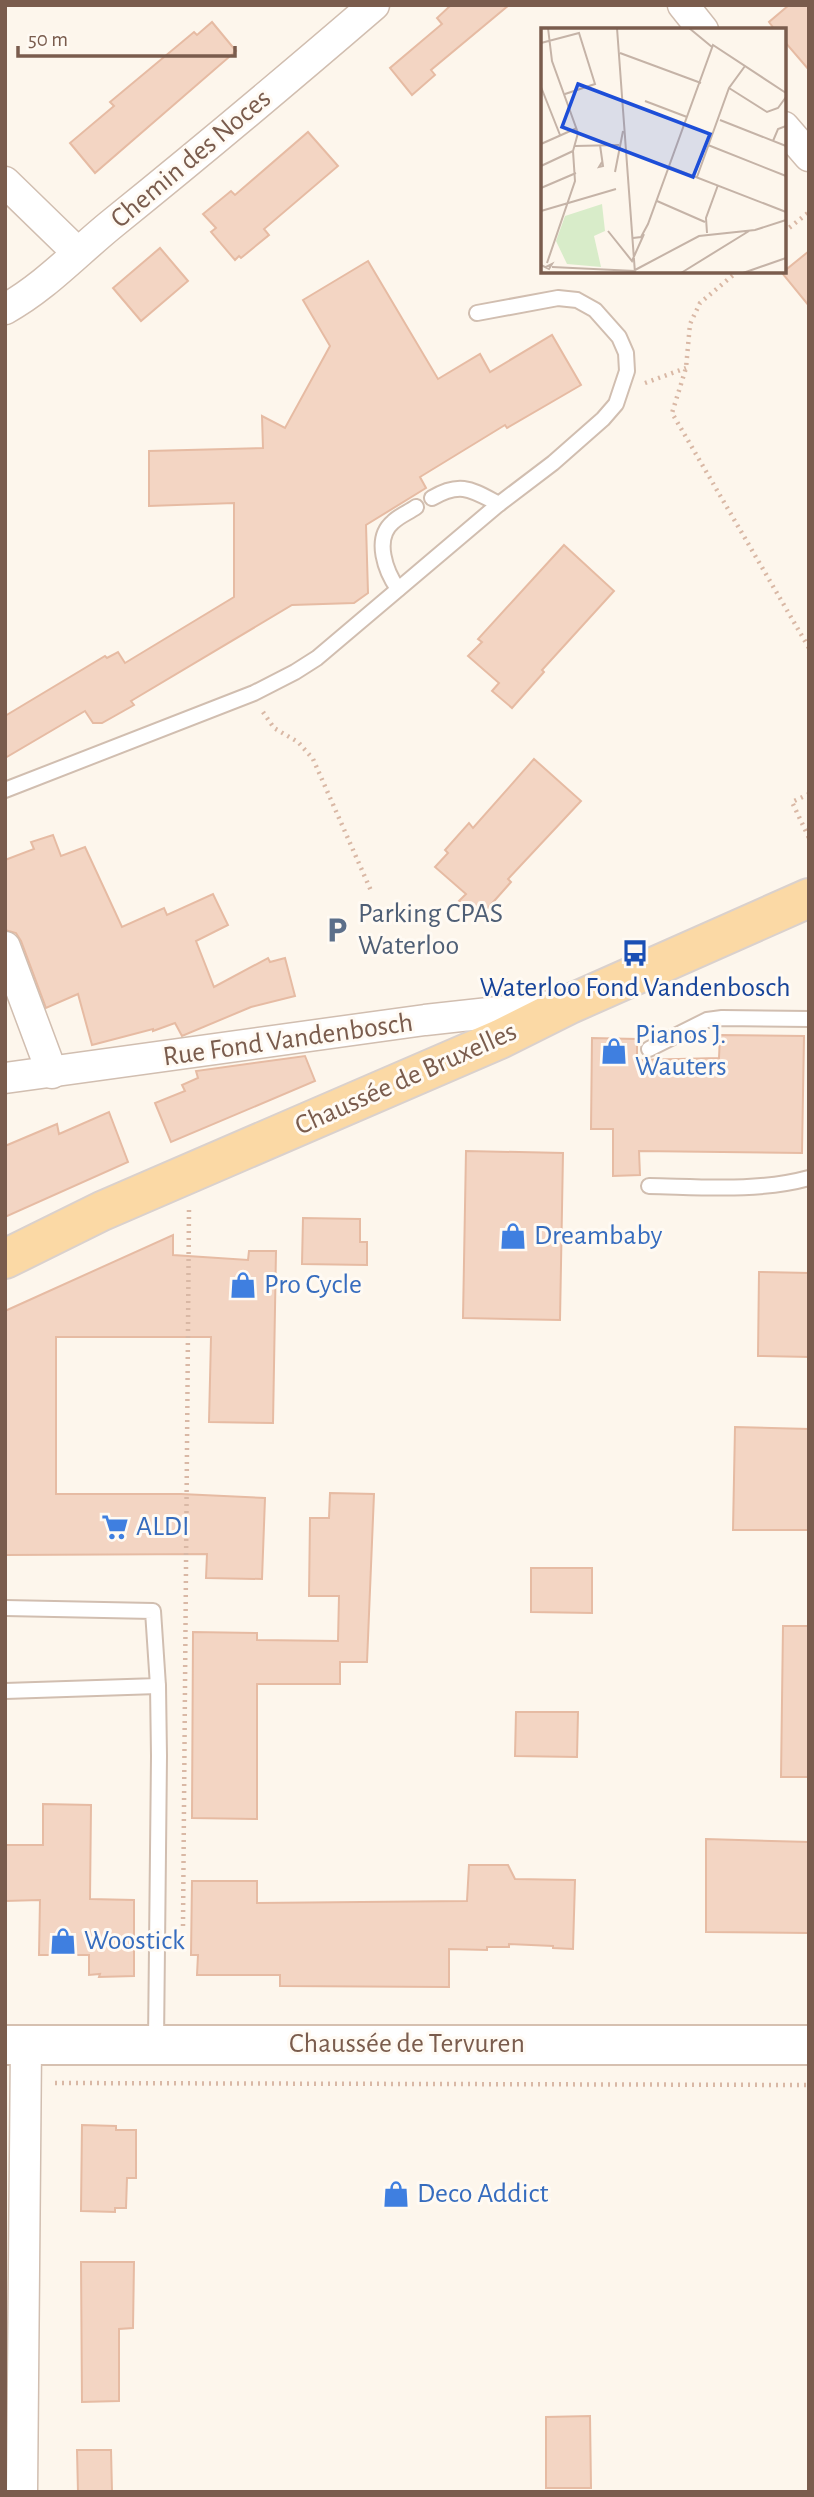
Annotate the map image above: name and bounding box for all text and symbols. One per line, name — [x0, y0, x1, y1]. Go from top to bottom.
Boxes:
scale bar — [18, 14, 234, 58]
inset map — [541, 28, 786, 273]
text: 50 m — [28, 29, 68, 50]
street label: Chemin des Noces — [106, 84, 276, 234]
place label: Parking CPAS Waterloo — [358, 900, 503, 960]
parking icon: Parking CPAS Waterloo — [322, 915, 352, 945]
bus stop icon: Waterloo Fond Vandenbosch — [620, 938, 650, 968]
place label: Waterloo Fond Vandenbosch — [479, 974, 791, 1002]
street label: Rue Fond Vandenbosch — [161, 1009, 415, 1071]
street label: Chaussée de Bruxelles — [291, 1018, 521, 1140]
place label: Pianos J. Wauters — [635, 1021, 727, 1081]
shop icon: Pianos J. Wauters — [599, 1036, 629, 1066]
shop icon: Dreambaby — [498, 1221, 528, 1251]
place label: Dreambaby — [534, 1222, 662, 1250]
shop icon: Pro Cycle — [228, 1270, 258, 1300]
place label: Pro Cycle — [264, 1271, 362, 1299]
supermarket icon: ALDI — [100, 1512, 130, 1542]
place label: ALDI — [136, 1513, 189, 1541]
shop icon: Woostick — [48, 1926, 78, 1956]
place label: Woostick — [84, 1927, 185, 1955]
street label: Chaussée de Tervuren — [289, 2030, 525, 2058]
shop icon: Deco Addict — [381, 2179, 411, 2209]
place label: Deco Addict — [417, 2180, 548, 2208]

